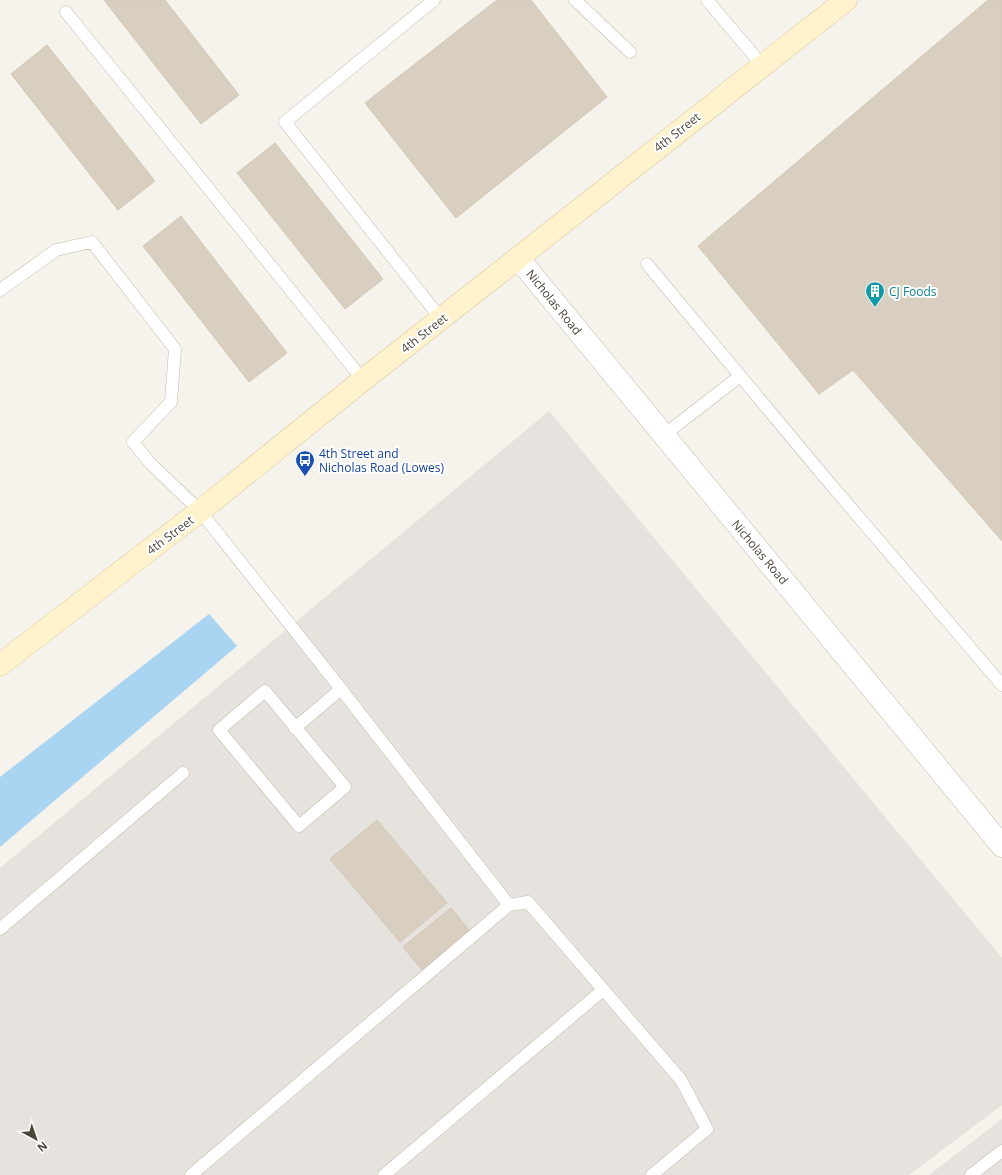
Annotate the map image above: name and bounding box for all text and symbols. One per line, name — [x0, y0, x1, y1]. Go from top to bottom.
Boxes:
street label: 4th Street — [650, 108, 704, 156]
street label: Nicholas Road — [522, 266, 586, 338]
building icon: CJ Foods — [864, 280, 886, 308]
place label: CJ Foods — [889, 283, 937, 300]
street label: 4th Street — [397, 309, 451, 357]
place label: 4th Street and Nicholas Road (Lowes) — [319, 445, 444, 476]
bus stop icon: 4th Street and Nicholas Road (Lowes) — [294, 449, 316, 477]
street label: 4th Street — [143, 512, 197, 558]
street label: Nicholas Road — [728, 516, 792, 588]
north arrow — [16, 1119, 56, 1159]
text: N — [34, 1138, 51, 1156]

